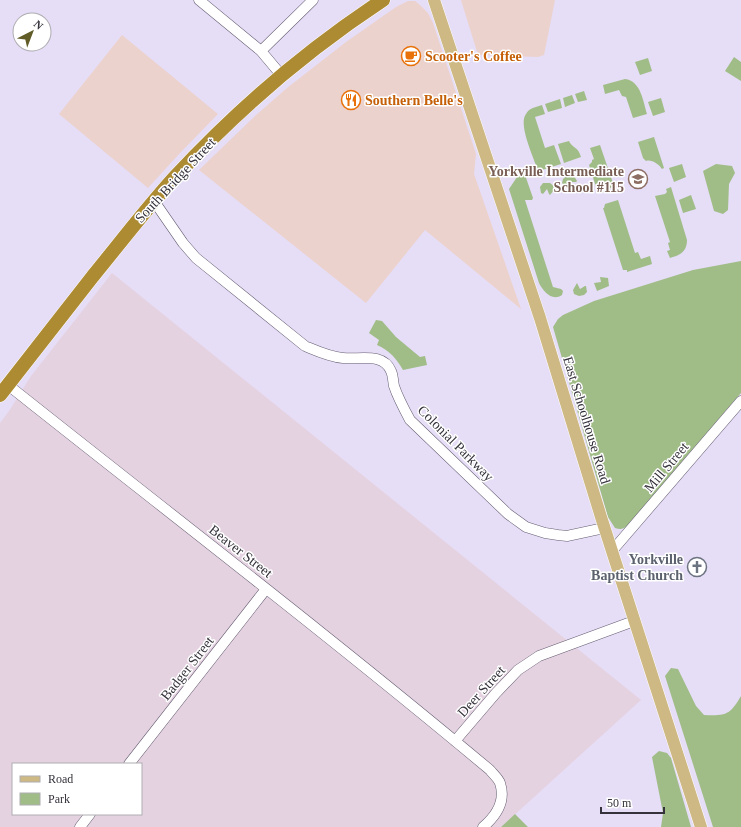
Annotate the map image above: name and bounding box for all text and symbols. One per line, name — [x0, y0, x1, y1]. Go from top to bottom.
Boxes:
north arrow — [12, 12, 52, 52]
text: N — [32, 17, 46, 32]
cafe icon: Scooter's Coffee — [400, 45, 422, 67]
place label: Scooter's Coffee — [425, 49, 522, 64]
restaurant icon: Southern Belle's — [340, 89, 362, 111]
place label: Southern Belle's — [365, 93, 463, 108]
street label: South Bridge Street — [132, 135, 219, 226]
place label: Yorkville Intermediate School #115 — [488, 164, 624, 195]
school or university icon: Yorkville Intermediate School #115 — [627, 168, 649, 190]
street label: East Schoolhouse Road — [560, 355, 613, 486]
street label: Colonial Parkway — [415, 402, 497, 484]
street label: Mill Street — [641, 439, 692, 495]
street label: Beaver Street — [206, 522, 275, 581]
place label: Yorkville Baptist Church — [591, 552, 683, 583]
church icon: Yorkville Baptist Church — [686, 556, 708, 578]
street label: Badger Street — [158, 633, 217, 703]
street label: Deer Street — [455, 663, 508, 720]
legend — [12, 763, 142, 815]
text: Road — [48, 772, 73, 786]
scale bar — [601, 789, 664, 815]
text: Park — [48, 792, 70, 806]
text: 50 m — [607, 796, 632, 810]

